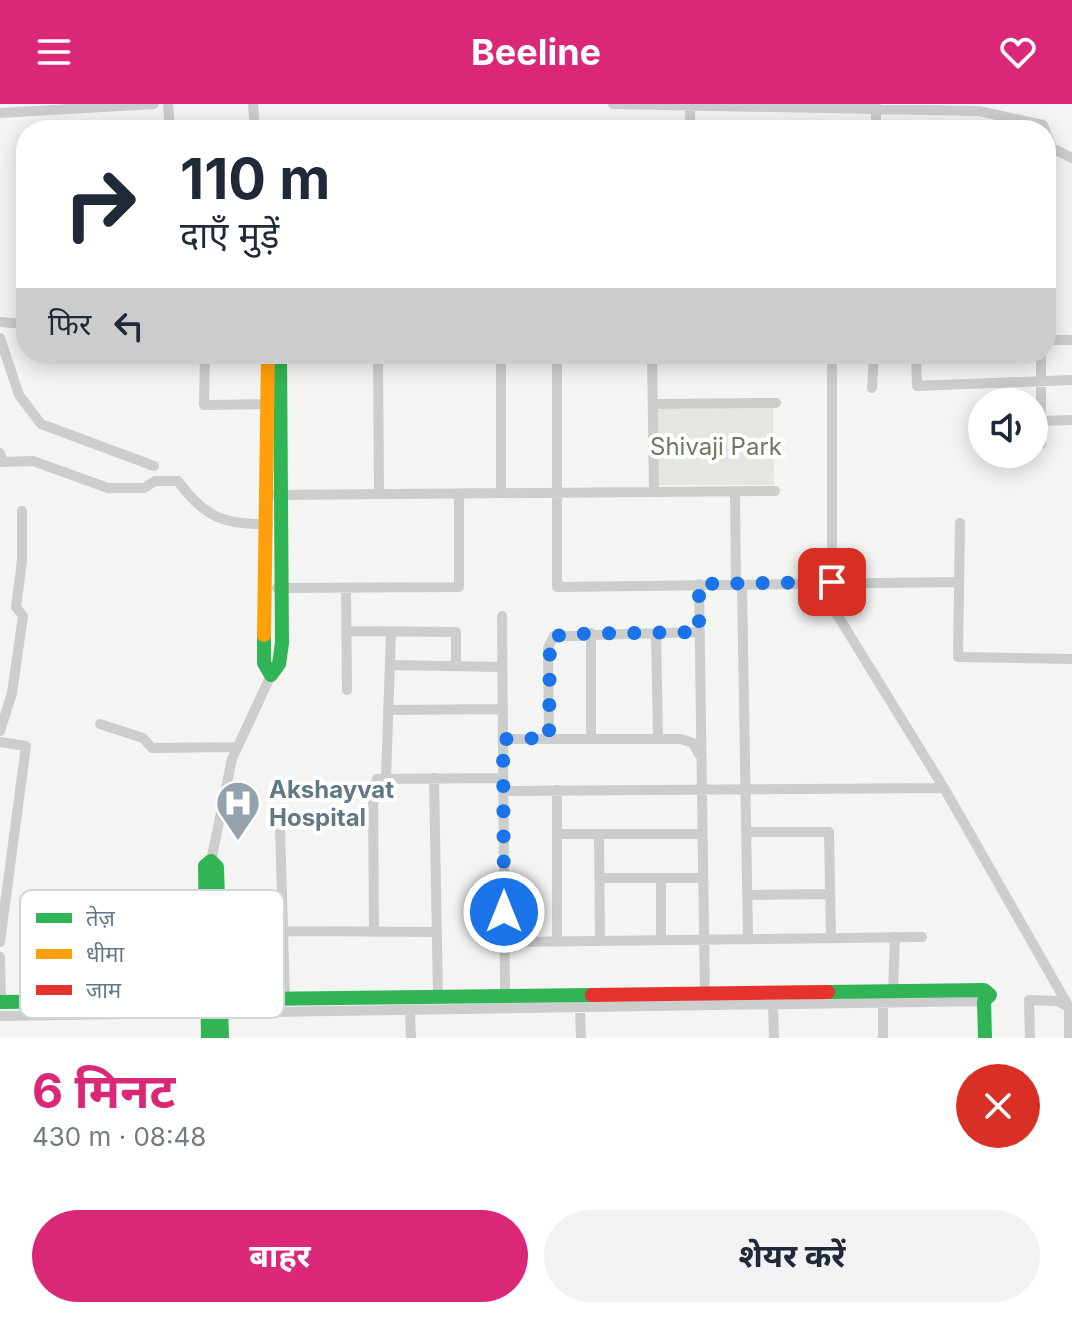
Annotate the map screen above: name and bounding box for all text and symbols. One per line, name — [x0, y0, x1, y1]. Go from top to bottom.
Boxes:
icon: menu — [32, 30, 76, 74]
text: Beeline — [471, 30, 601, 74]
icon: heart — [996, 30, 1040, 74]
text: 110 m — [180, 145, 330, 213]
icon: right — [48, 152, 152, 256]
text: दाएँ मुड़ें — [180, 213, 279, 257]
icon: left — [107, 304, 151, 348]
text: फिर — [48, 306, 91, 342]
map controls — [968, 388, 1048, 468]
button: sound — [968, 388, 1048, 468]
park label: Shivaji Park — [650, 432, 782, 461]
pin — [798, 548, 866, 616]
icon: arrive — [810, 560, 854, 604]
place label: Akshayvat Hospital — [269, 775, 394, 832]
hospital icon: Akshayvat Hospital — [214, 779, 262, 842]
position arrow — [462, 870, 546, 954]
legend — [20, 890, 284, 1018]
text: तेज़ — [86, 905, 116, 931]
text: धीमा — [86, 941, 124, 967]
text: जाम — [86, 977, 122, 1003]
text: 6 मिनट — [32, 1061, 175, 1120]
button: close — [956, 1064, 1040, 1148]
text: 430 m · 08:48 — [32, 1121, 206, 1152]
button: बाहर — [32, 1210, 528, 1302]
button: शेयर करें — [544, 1210, 1040, 1302]

